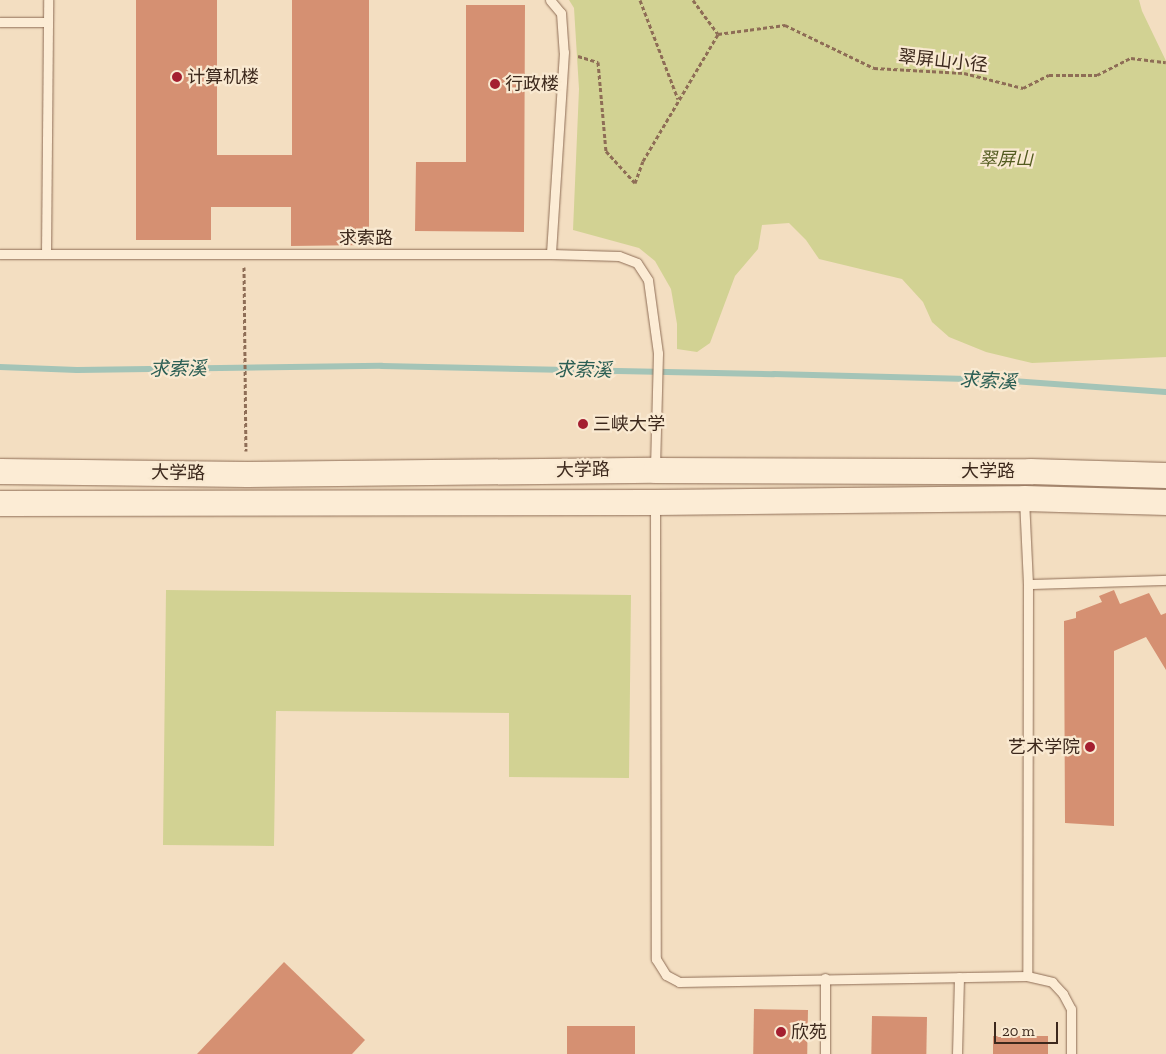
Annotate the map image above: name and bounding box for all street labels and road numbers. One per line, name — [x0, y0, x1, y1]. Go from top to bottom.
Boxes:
street label: 翠屏山小径 — [897, 46, 989, 76]
street label: 求索路 — [339, 227, 393, 249]
street label: 大学路 — [556, 459, 610, 481]
street label: 大学路 — [961, 460, 1015, 482]
street label: 大学路 — [151, 462, 205, 484]

